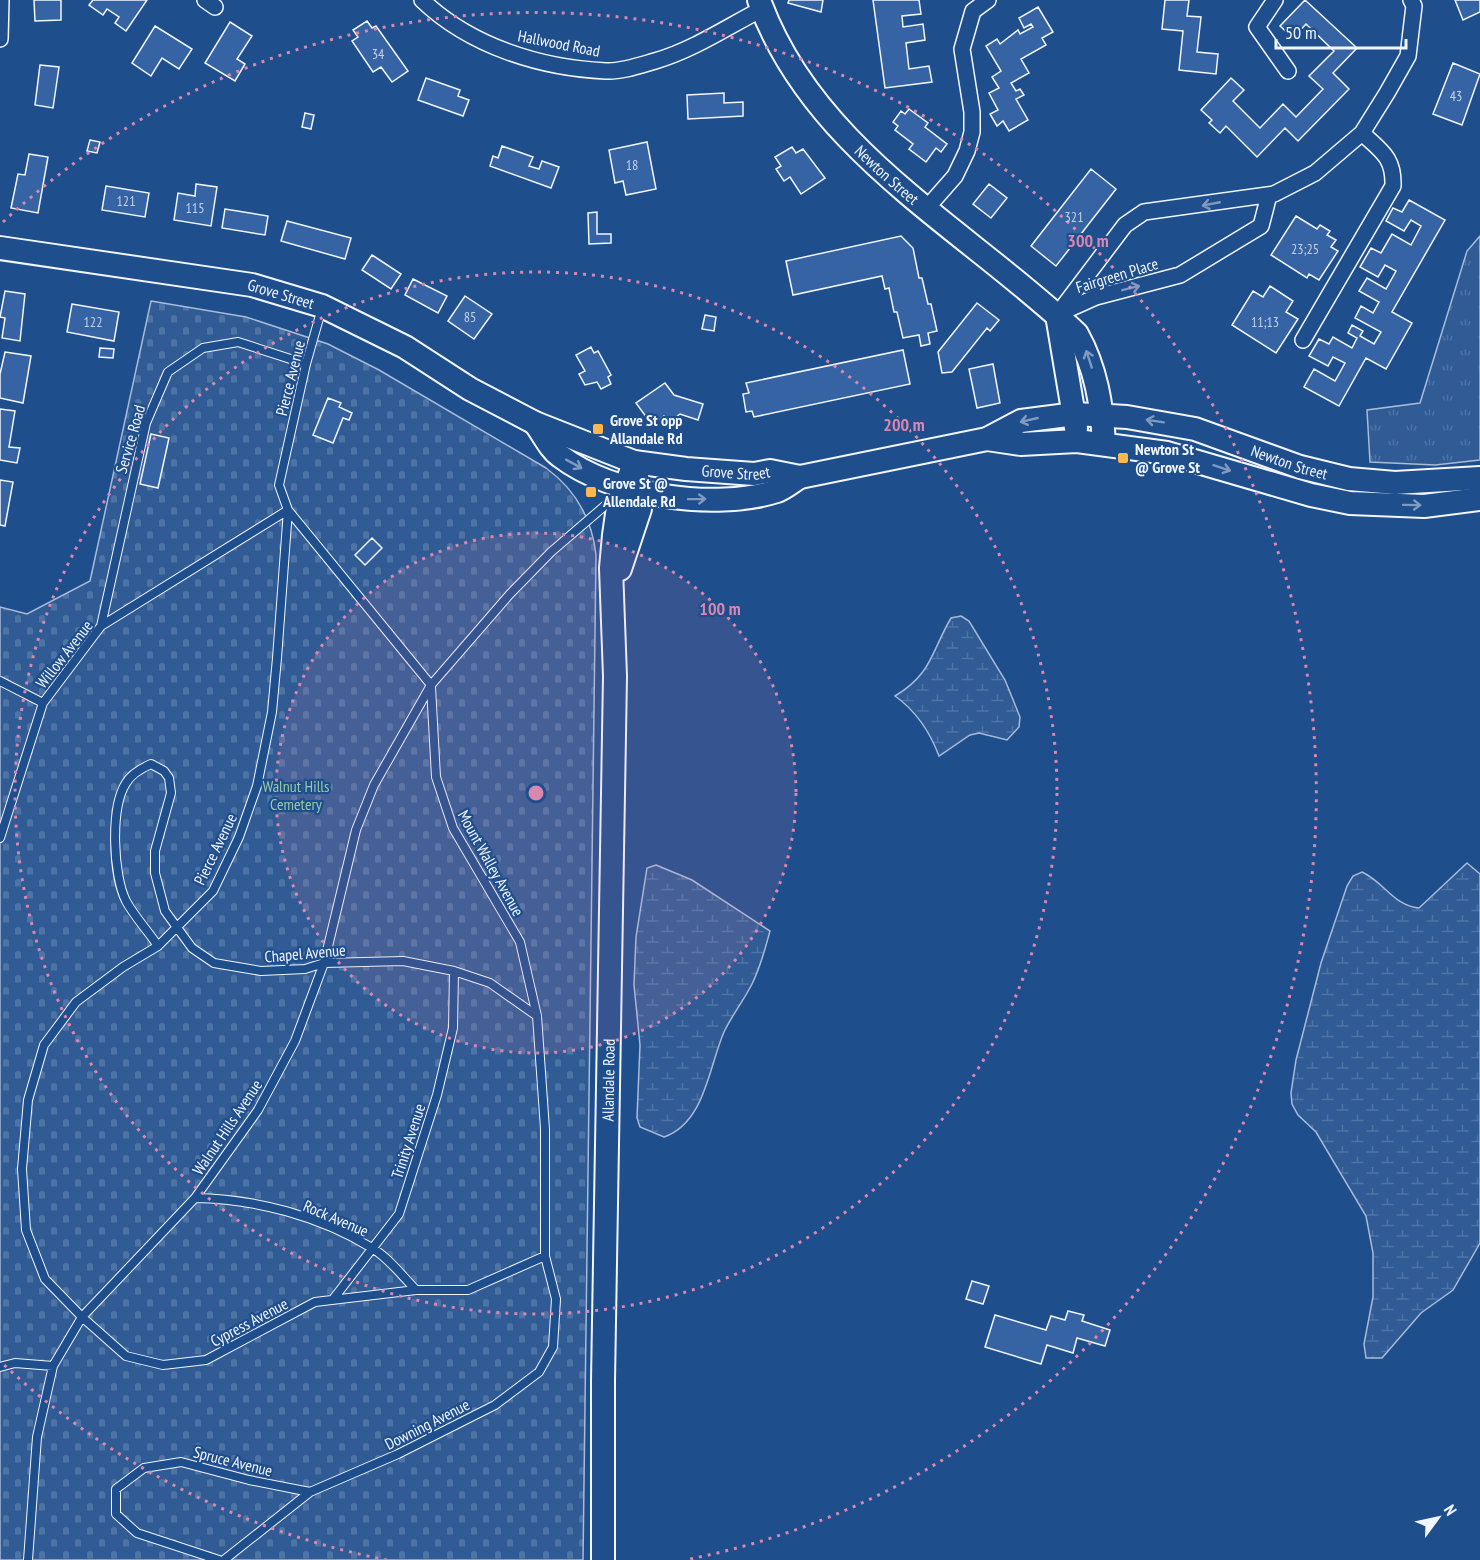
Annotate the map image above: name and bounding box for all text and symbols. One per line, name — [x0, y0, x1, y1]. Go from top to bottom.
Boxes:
scale bar — [1276, 12, 1406, 50]
text: 50 m — [1285, 21, 1317, 44]
street label: Hallwood Road — [516, 25, 602, 61]
house number: 34 — [372, 45, 385, 63]
house number: 43 — [1450, 87, 1462, 105]
street label: Newton Street — [851, 141, 924, 209]
house number: 18 — [626, 156, 638, 174]
house number: 121 — [117, 192, 135, 210]
house number: 115 — [186, 199, 204, 217]
one-way arrow — [1202, 199, 1221, 210]
house number: 321 — [1065, 208, 1083, 226]
text: 300 m — [1067, 229, 1109, 252]
house number: 23;25 — [1291, 240, 1319, 258]
street label: Fairgreen Place — [1073, 253, 1161, 297]
street label: Grove Street — [245, 274, 317, 313]
one-way arrow — [1121, 281, 1140, 293]
house number: 85 — [464, 308, 476, 326]
house number: 122 — [84, 313, 102, 331]
house number: 11;13 — [1251, 313, 1279, 331]
street label: Pierce Avenue — [271, 338, 309, 418]
one-way arrow — [1083, 350, 1094, 369]
street label: Service Road — [111, 402, 149, 476]
place label: Grove St opp Allandale Rd — [609, 410, 683, 448]
text: 200 m — [883, 413, 925, 436]
one-way arrow — [1020, 415, 1039, 426]
one-way arrow — [1146, 416, 1166, 427]
marker: Grove St opp Allandale Rd — [591, 422, 605, 436]
place label: Newton St @ Grove St — [1135, 439, 1200, 477]
street label: Newton Street — [1248, 440, 1330, 484]
marker: Newton St @ Grove St — [1116, 451, 1130, 465]
one-way arrow — [565, 458, 582, 470]
street label: Grove Street — [701, 460, 772, 484]
one-way arrow — [1212, 463, 1231, 474]
place label: Grove St @ Allendale Rd — [602, 473, 676, 511]
marker: Grove St @ Allendale Rd — [584, 485, 598, 499]
one-way arrow — [687, 493, 707, 505]
one-way arrow — [1402, 500, 1422, 511]
text: 100 m — [699, 597, 741, 620]
street label: Willow Avenue — [31, 616, 97, 692]
park label: Walnut Hills Cemetery — [262, 776, 330, 814]
centre of rings — [526, 783, 546, 803]
street label: Mount Walley Avenue — [454, 807, 528, 919]
street label: Pierce Avenue — [189, 810, 241, 888]
street label: Chapel Avenue — [264, 939, 346, 967]
street label: Allandale Road — [597, 1038, 619, 1122]
street label: Walnut Hills Avenue — [188, 1076, 266, 1178]
street label: Trinity Avenue — [387, 1101, 429, 1181]
street label: Rock Avenue — [300, 1195, 372, 1241]
street label: Cypress Avenue — [207, 1293, 291, 1351]
street label: Downing Avenue — [381, 1394, 473, 1454]
street label: Spruce Avenue — [191, 1442, 275, 1480]
north arrow — [1408, 1488, 1468, 1548]
text: N — [1440, 1501, 1461, 1519]

